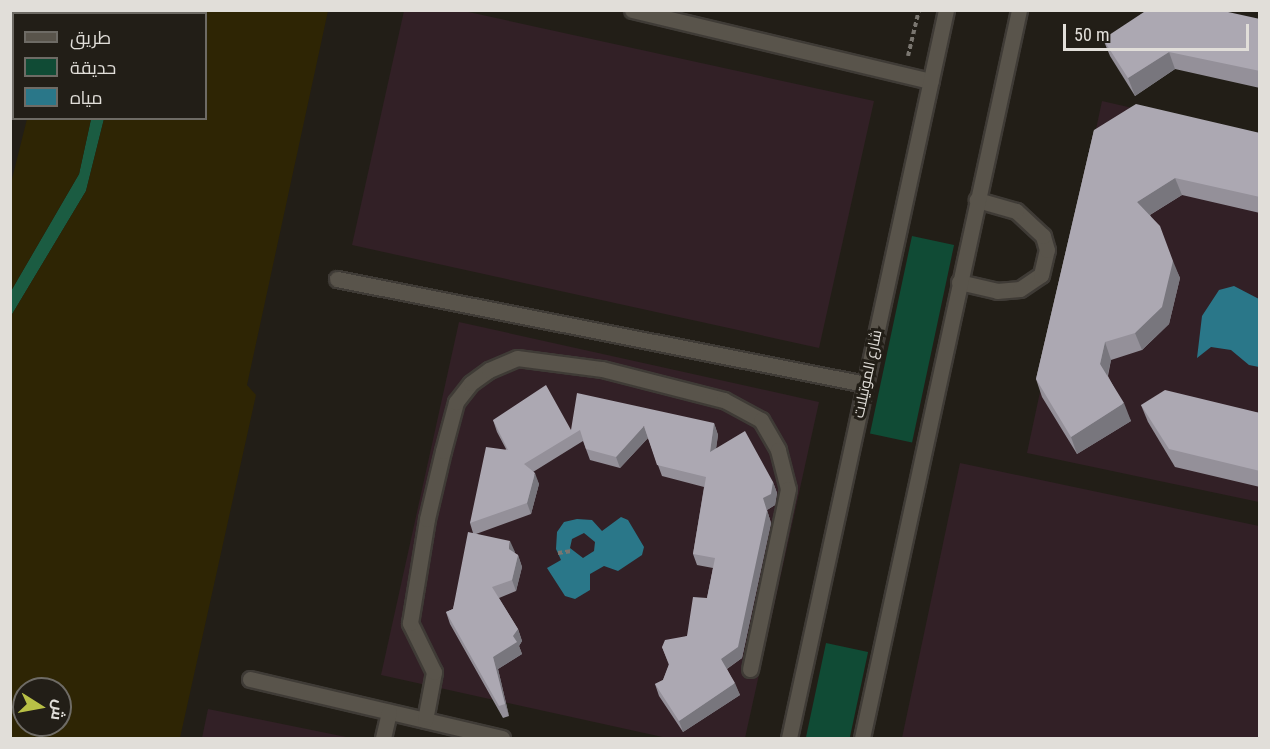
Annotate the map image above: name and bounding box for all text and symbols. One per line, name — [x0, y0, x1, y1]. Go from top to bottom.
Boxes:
legend — [12, 12, 207, 120]
scale bar — [1066, 12, 1252, 50]
text: 50 m — [1074, 24, 1109, 45]
text: طريق — [70, 27, 111, 48]
text: حديقة — [70, 57, 116, 78]
text: مياه — [70, 87, 103, 108]
street label: شارع الموتيلات — [850, 328, 886, 420]
north arrow — [12, 677, 72, 737]
text: ش — [47, 698, 69, 722]

